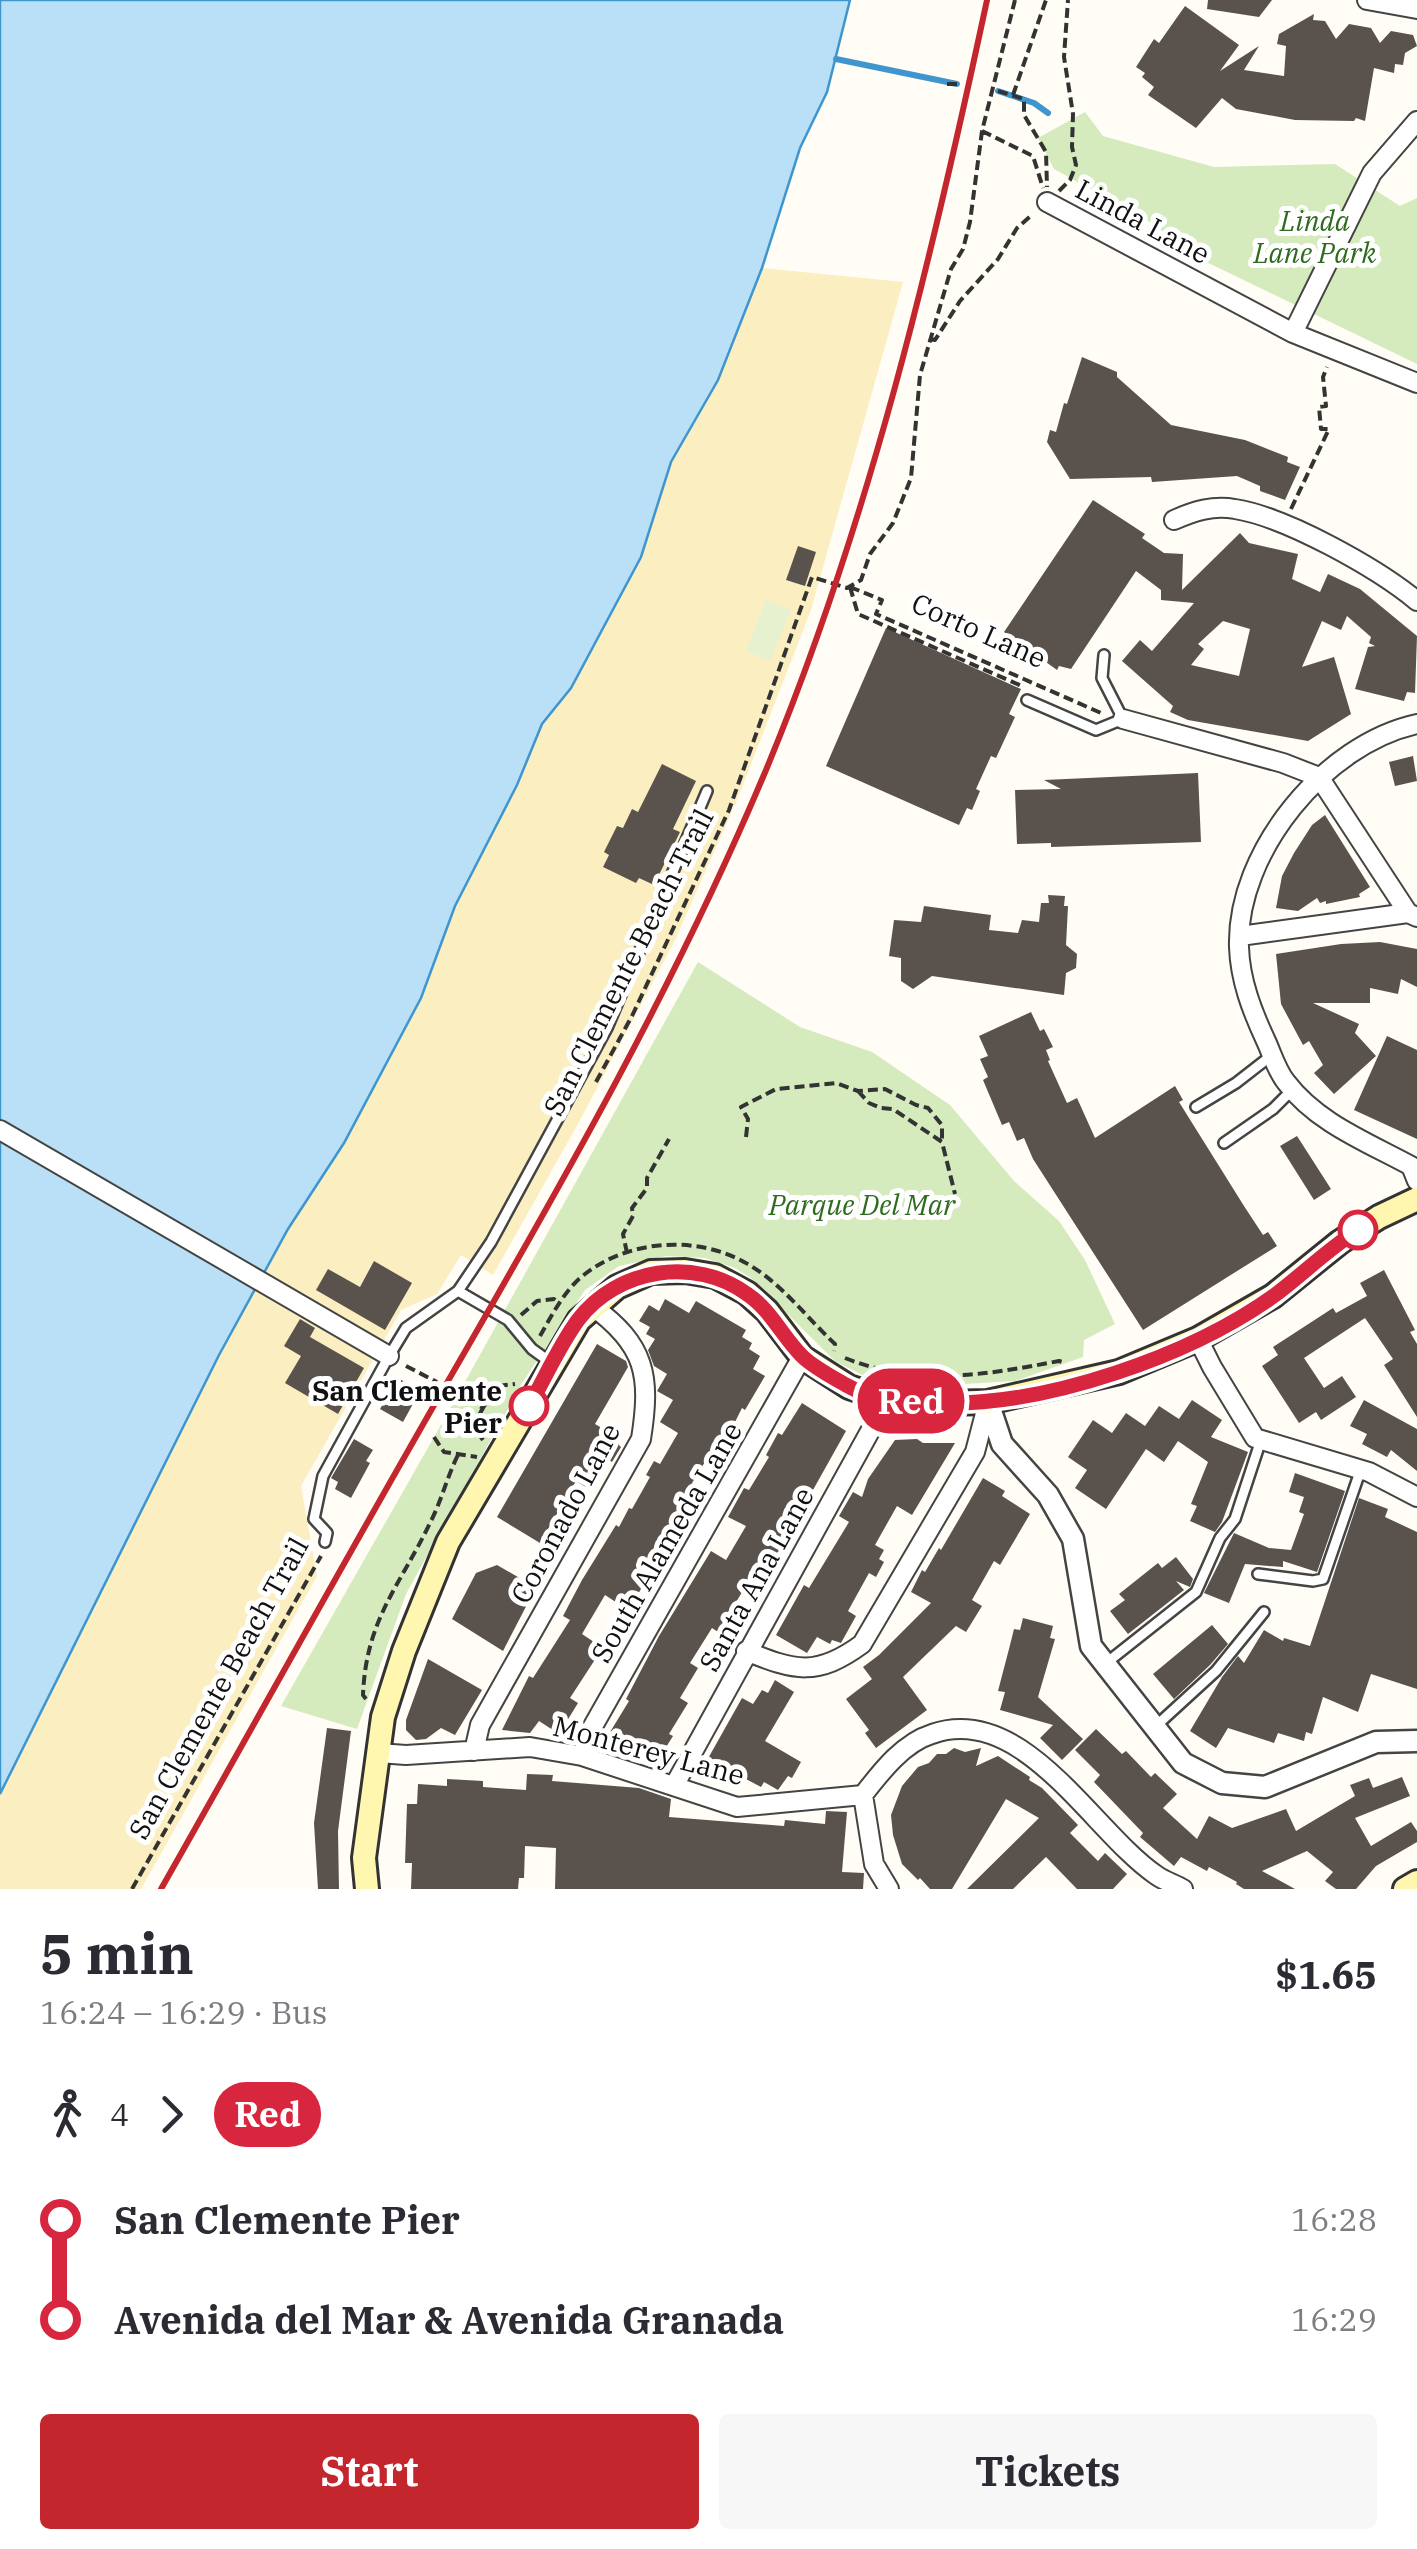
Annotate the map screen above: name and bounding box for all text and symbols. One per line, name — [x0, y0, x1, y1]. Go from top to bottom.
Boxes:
street label: Linda Lane — [1069, 170, 1217, 272]
park label: Linda Lane Park — [1253, 202, 1377, 271]
street label: Corto Lane — [906, 584, 1052, 676]
street label: San Clemente Beach Trail — [535, 802, 721, 1122]
park label: Parque Del Mar — [768, 1186, 956, 1223]
unlabelled marker — [1339, 1211, 1377, 1249]
line badge: Red — [854, 1368, 968, 1434]
place label: San Clemente Pier — [312, 1372, 502, 1441]
text: Red — [878, 1378, 945, 1424]
marker: San Clemente Pier — [510, 1387, 548, 1425]
street label: South Alameda Lane — [582, 1415, 750, 1669]
street label: Coronado Lane — [502, 1416, 628, 1610]
street label: Santa Ana Lane — [690, 1480, 822, 1678]
street label: San Clemente Beach Trail — [120, 1531, 316, 1845]
street label: Monterey Lane — [549, 1707, 749, 1793]
text: 5 min — [40, 1918, 194, 1989]
text: $1.65 — [1275, 1950, 1377, 1999]
text: 16:24 – 16:29 · Bus — [40, 1991, 327, 2033]
icon: walk — [40, 2087, 95, 2142]
icon: forward — [144, 2087, 199, 2142]
text: Red — [234, 2091, 301, 2137]
text: 4 — [110, 2093, 129, 2135]
text: San Clemente Pier — [114, 2195, 460, 2244]
text: 16:28 — [1291, 2198, 1377, 2240]
text: Avenida del Mar & Avenida Granada — [114, 2295, 784, 2344]
text: 16:29 — [1291, 2298, 1377, 2340]
button: Start — [40, 2414, 699, 2529]
button: Tickets — [719, 2414, 1377, 2529]

